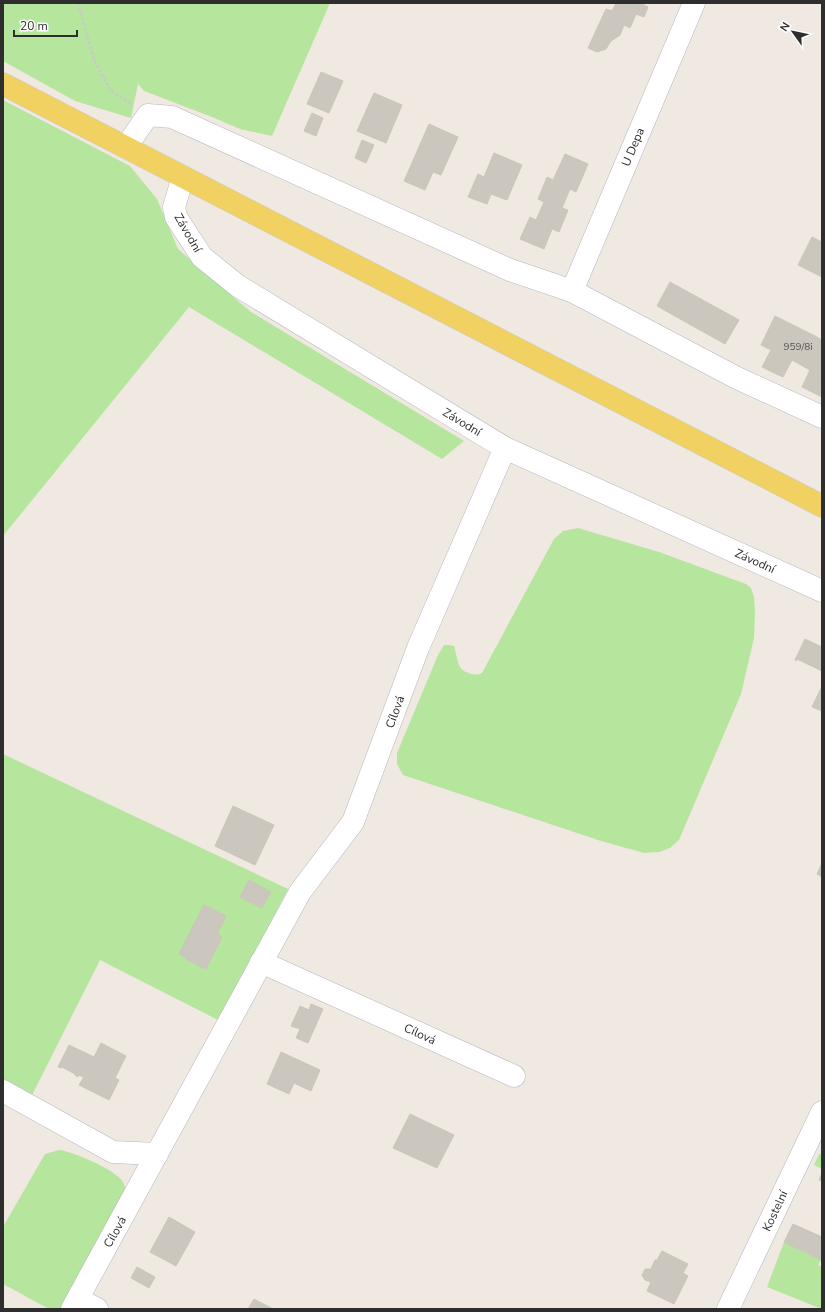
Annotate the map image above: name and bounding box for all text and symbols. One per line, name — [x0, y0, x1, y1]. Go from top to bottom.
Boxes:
scale bar — [14, 12, 77, 38]
north arrow — [773, 12, 813, 52]
text: 20 m — [20, 18, 48, 34]
text: N — [777, 19, 794, 34]
street label: U Depa — [618, 125, 648, 169]
street label: Závodní — [170, 211, 206, 257]
house number: 959/8i — [783, 340, 813, 354]
street label: Závodní — [440, 404, 485, 440]
street label: Závodní — [732, 545, 779, 577]
street label: Cílová — [382, 694, 408, 730]
street label: Cílová — [401, 1020, 439, 1048]
street label: Kostelní — [759, 1187, 792, 1234]
street label: Cílová — [100, 1213, 130, 1251]

